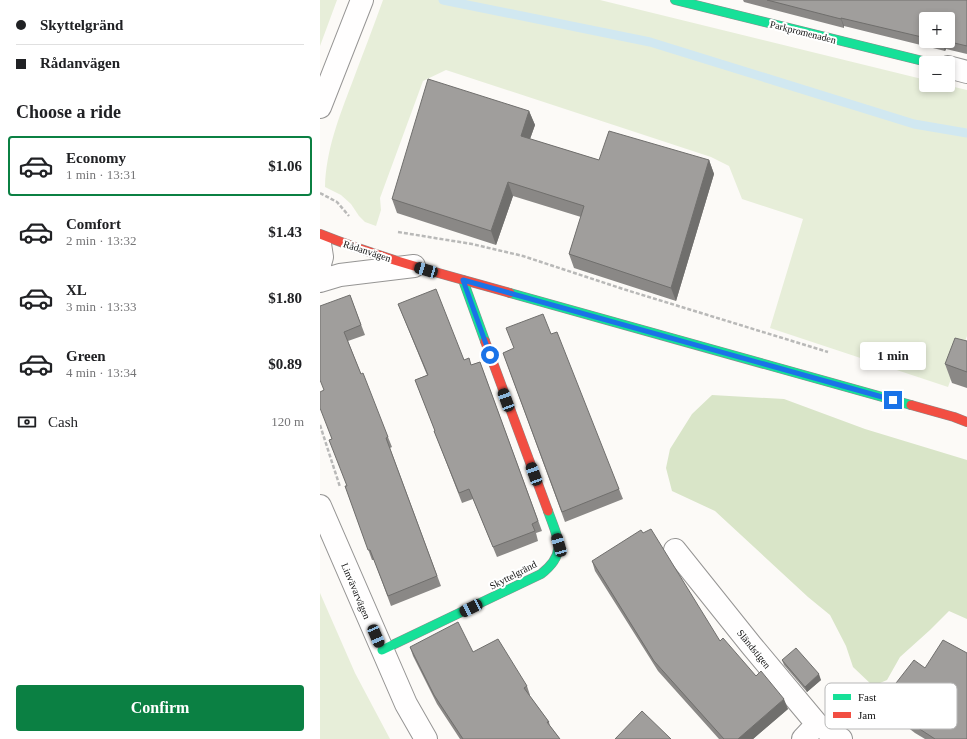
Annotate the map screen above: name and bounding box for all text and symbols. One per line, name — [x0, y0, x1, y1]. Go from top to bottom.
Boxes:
map controls — [919, 12, 955, 92]
button: + — [919, 12, 955, 48]
text: Skyttelgränd — [40, 17, 123, 33]
street label: Parkpromenaden — [769, 18, 837, 46]
text: Rådanvägen — [40, 55, 120, 71]
button: − — [919, 56, 955, 92]
text: Choose a ride — [16, 102, 121, 122]
icon: car — [18, 148, 54, 184]
text: Economy — [66, 150, 126, 166]
text: $1.06 — [268, 158, 302, 174]
text: 1 min · 13:31 — [66, 167, 136, 182]
icon: car — [18, 214, 54, 250]
text: Comfort — [66, 216, 121, 232]
text: $1.43 — [268, 224, 302, 240]
text: 2 min · 13:32 — [66, 233, 136, 248]
street label: Rådanvägen — [342, 238, 392, 264]
car — [413, 261, 439, 279]
icon: car — [18, 280, 54, 316]
text: XL — [66, 282, 87, 298]
text: $1.80 — [268, 290, 302, 306]
text: 3 min · 13:33 — [66, 299, 136, 314]
callout: 1 min — [860, 342, 926, 370]
icon: car — [18, 346, 54, 382]
route start — [481, 346, 499, 364]
text: Green — [66, 348, 106, 364]
text: 1 min — [877, 348, 909, 363]
text: $0.89 — [268, 356, 302, 372]
text: 4 min · 13:34 — [66, 365, 136, 380]
car — [496, 387, 516, 413]
route end — [884, 391, 902, 409]
icon: cash — [16, 411, 38, 433]
text: Cash — [48, 414, 78, 430]
text: 120 m — [271, 414, 304, 429]
car — [524, 461, 544, 487]
car — [550, 532, 568, 558]
street label: Skyttelgränd — [488, 558, 538, 592]
street label: Linvävarvägen — [339, 561, 373, 621]
car — [458, 597, 484, 619]
car — [366, 623, 386, 649]
street label: Sländstigen — [735, 627, 773, 671]
legend — [825, 683, 957, 729]
button: Confirm — [16, 685, 304, 731]
text: Fast — [858, 691, 876, 703]
text: Jam — [858, 709, 876, 721]

